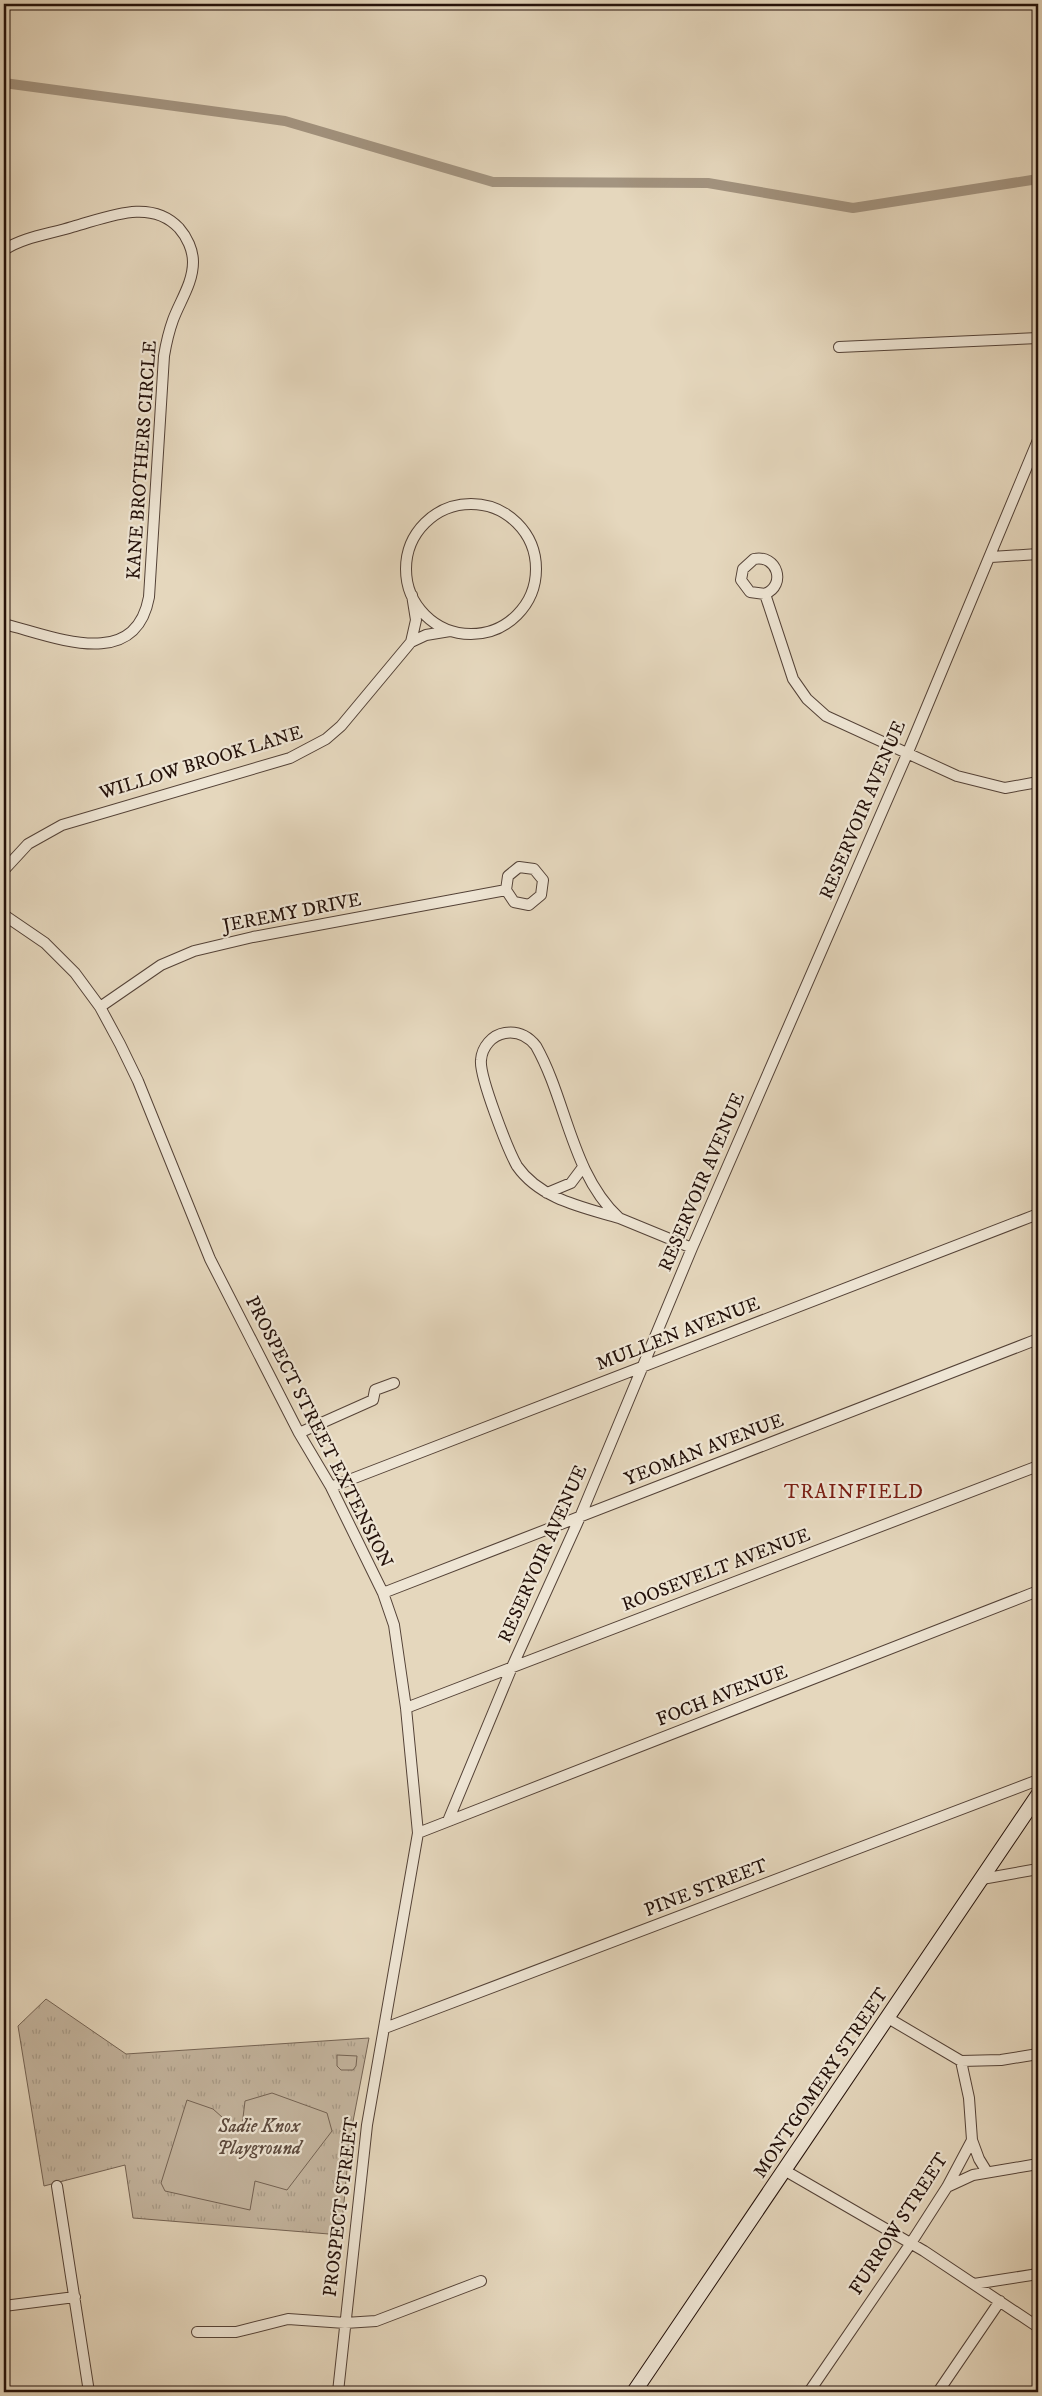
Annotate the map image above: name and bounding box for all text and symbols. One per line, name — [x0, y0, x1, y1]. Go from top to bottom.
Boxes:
street label: KANE BROTHERS CIRCLE — [122, 340, 162, 580]
street label: RESERVOIR AVENUE — [815, 717, 911, 903]
street label: WILLOW BROOK LANE — [96, 721, 305, 805]
street label: JEREMY DRIVE — [219, 888, 363, 938]
street label: RESERVOIR AVENUE — [654, 1089, 750, 1275]
street label: PROSPECT STREET EXTENSION — [240, 1292, 398, 1572]
street label: MULLEN AVENUE — [593, 1292, 763, 1376]
street label: YEOMAN AVENUE — [621, 1409, 787, 1491]
street label: RESERVOIR AVENUE — [493, 1462, 593, 1646]
district label: TRAINFIELD — [784, 1480, 924, 1505]
street label: ROOSEVELT AVENUE — [619, 1523, 813, 1617]
street label: FOCH AVENUE — [653, 1660, 791, 1732]
street label: PINE STREET — [641, 1854, 771, 1922]
street label: MONTGOMERY STREET — [749, 1983, 894, 2183]
park label: Sadie Knox Playground — [217, 2115, 304, 2160]
street label: PROSPECT STREET — [319, 2115, 364, 2298]
street label: FURROW STREET — [845, 2148, 954, 2299]

